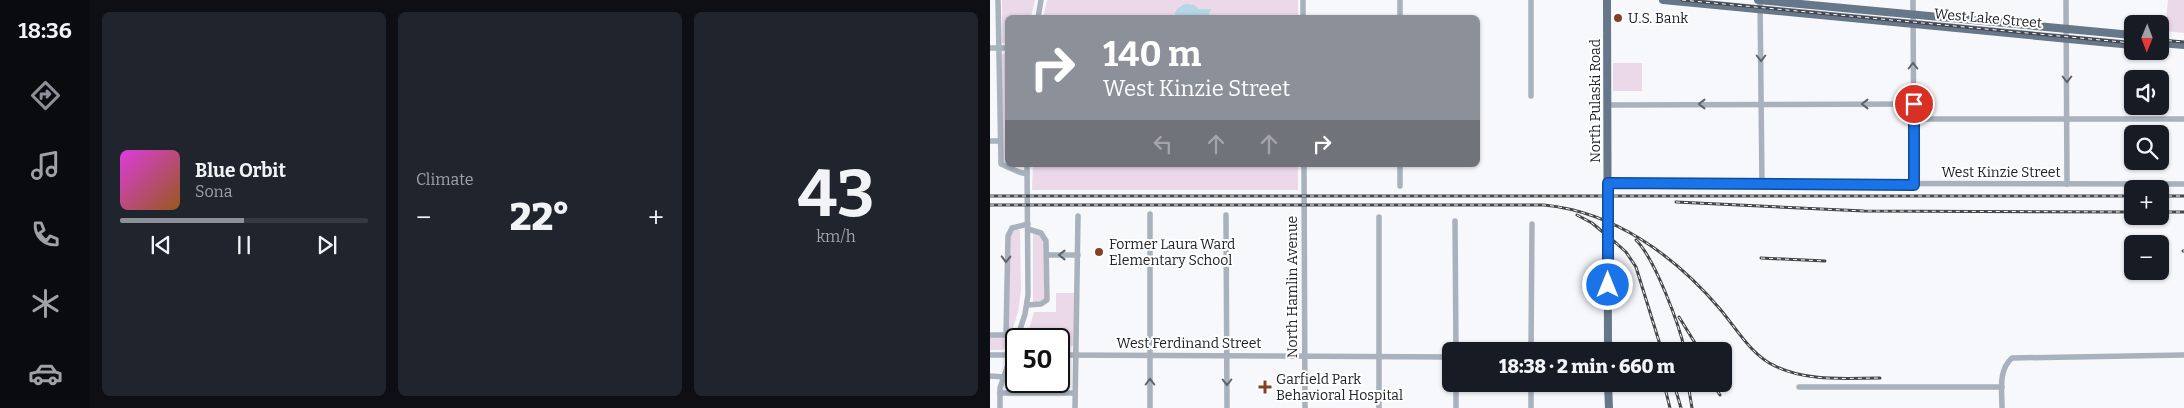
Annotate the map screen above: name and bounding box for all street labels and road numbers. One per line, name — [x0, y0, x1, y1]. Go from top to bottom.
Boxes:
street label: West Lake Street — [1933, 5, 2043, 32]
street label: North Pulaski Road — [1587, 39, 1604, 163]
street label: West Kinzie Street — [1941, 164, 2061, 181]
street label: North Hamlin Avenue — [1284, 216, 1301, 358]
street label: West Ferdinand Street — [1117, 335, 1261, 352]

